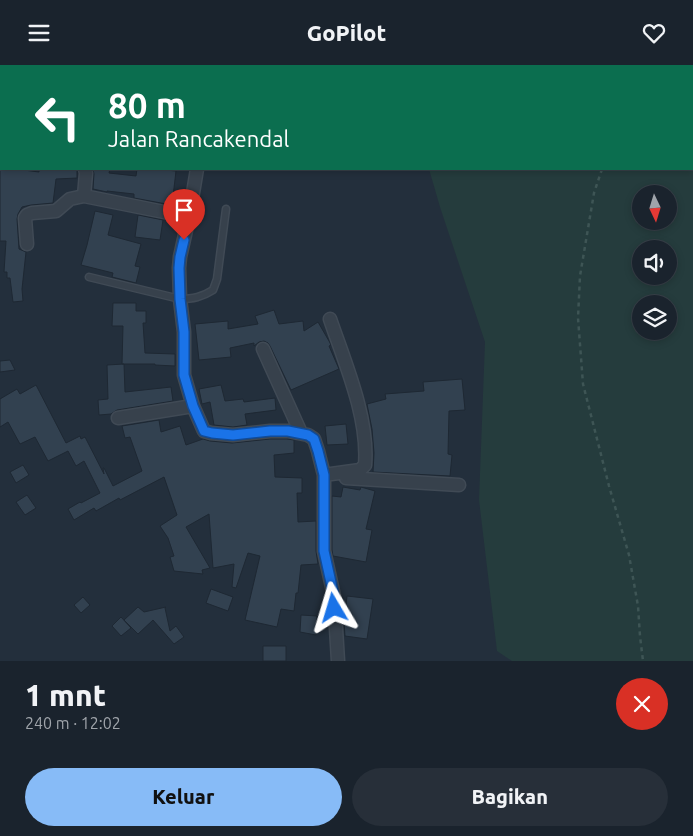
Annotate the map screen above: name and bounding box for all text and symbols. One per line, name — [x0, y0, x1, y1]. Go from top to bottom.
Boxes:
icon: menu — [25, 19, 53, 47]
icon: heart — [640, 19, 668, 47]
text: GoPilot — [307, 20, 386, 45]
icon: left — [25, 85, 90, 150]
text: 80 m — [108, 85, 186, 125]
text: Jalan Rancakendal — [108, 126, 289, 151]
north arrow — [632, 185, 678, 230]
map controls — [632, 185, 677, 340]
pin — [163, 189, 205, 240]
icon: arrive — [170, 196, 198, 224]
button: sound — [632, 240, 677, 285]
button: layers — [632, 295, 677, 340]
position arrow — [307, 581, 359, 633]
text: 1 mnt — [25, 678, 106, 712]
button: close — [616, 678, 668, 730]
text: 240 m · 12:02 — [25, 714, 121, 732]
button: Keluar — [25, 768, 342, 826]
button: Bagikan — [352, 768, 668, 826]

